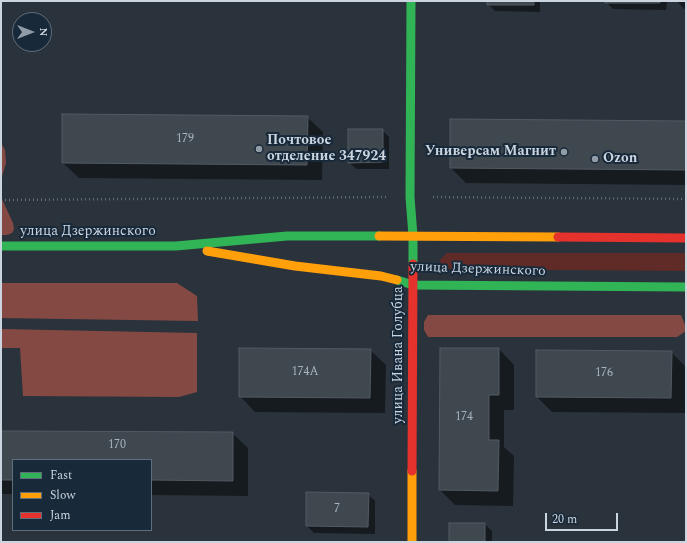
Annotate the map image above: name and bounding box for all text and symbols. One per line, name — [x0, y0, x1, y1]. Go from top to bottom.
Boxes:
north arrow — [12, 12, 52, 52]
text: N — [35, 28, 52, 36]
house number: 179 — [176, 133, 194, 147]
place label: Почтовое отделение 347924 — [267, 133, 386, 166]
marker: Почтовое отделение 347924 — [254, 144, 264, 154]
place label: Универсам Магнит — [425, 144, 556, 160]
marker: Универсам Магнит — [559, 147, 569, 157]
place label: Ozon — [603, 151, 637, 167]
marker: Ozon — [590, 154, 600, 164]
street label: улица Дзержинского — [20, 224, 156, 240]
street label: улица Дзержинского — [410, 259, 546, 281]
street label: улица Ивана Голубца — [391, 286, 407, 424]
house number: 174А — [292, 366, 318, 380]
house number: 176 — [595, 367, 613, 381]
house number: 174 — [455, 411, 473, 425]
house number: 170 — [108, 439, 126, 453]
legend — [12, 459, 152, 531]
text: Fast — [50, 466, 72, 485]
text: Slow — [50, 486, 75, 505]
house number: 7 — [334, 503, 340, 517]
scale bar — [547, 505, 620, 531]
text: Jam — [50, 506, 71, 525]
text: 20 m — [552, 510, 577, 529]

